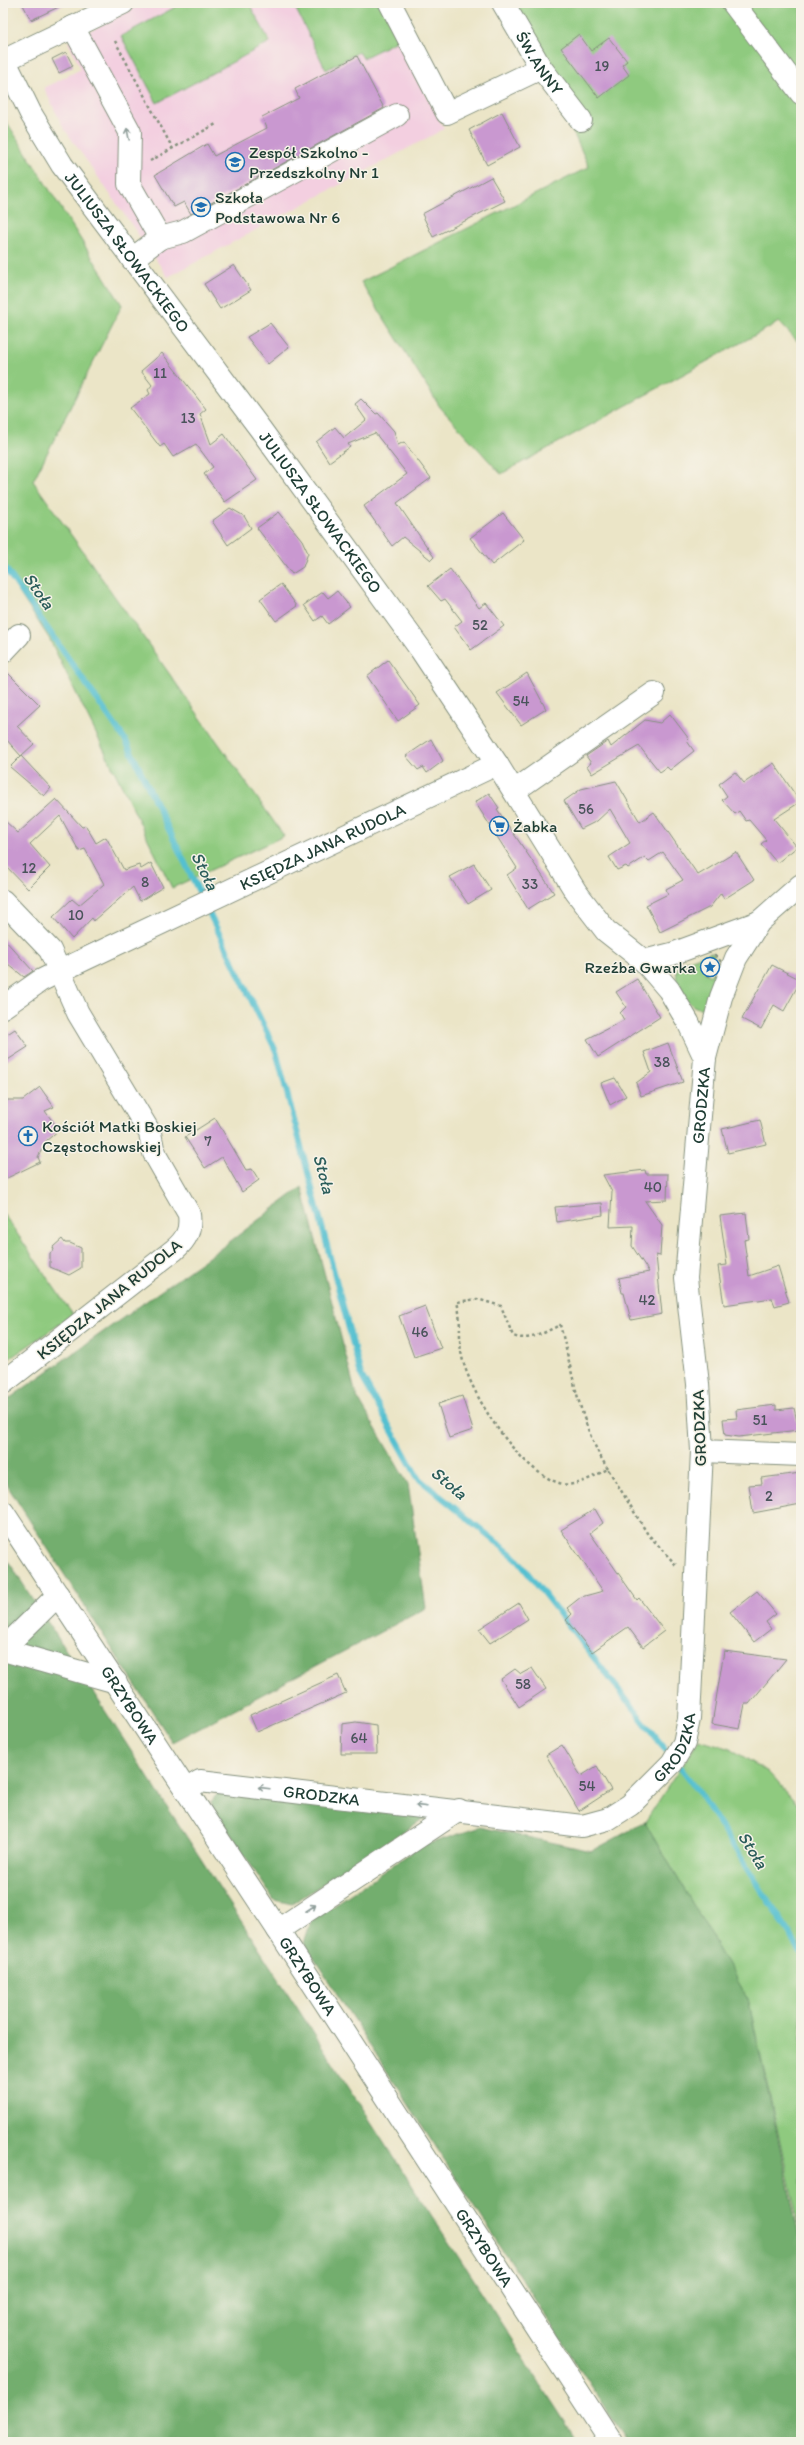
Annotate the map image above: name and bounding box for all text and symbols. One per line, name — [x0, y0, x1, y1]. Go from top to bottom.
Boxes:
street label: ŚW.ANNY — [512, 27, 568, 99]
house number: 19 — [595, 57, 610, 75]
one-way arrow — [124, 127, 132, 140]
place label: Zespół Szkolno - Przedszkolny Nr 1 — [249, 142, 379, 182]
school or university icon: Zespół Szkolno - Przedszkolny Nr 1 — [224, 151, 246, 173]
street label: JULIUSZA SŁOWACKIEGO — [61, 168, 194, 336]
place label: Szkoła Podstawowa Nr 6 — [215, 187, 340, 227]
school or university icon: Szkoła Podstawowa Nr 6 — [190, 196, 212, 218]
house number: 11 — [153, 364, 167, 382]
house number: 13 — [180, 409, 196, 427]
street label: JULIUSZA SŁOWACKIEGO — [255, 427, 386, 597]
water label: Stoła — [18, 568, 60, 615]
house number: 52 — [472, 616, 488, 634]
house number: 54 — [513, 692, 529, 710]
street label: KSIĘDZA JANA RUDOLA — [236, 799, 409, 894]
house number: 56 — [578, 800, 594, 818]
supermarket icon: Żabka — [488, 815, 510, 837]
place label: Żabka — [513, 816, 557, 836]
water label: Stoła — [186, 848, 224, 895]
house number: 12 — [22, 859, 37, 877]
house number: 8 — [141, 873, 149, 891]
house number: 33 — [522, 875, 538, 893]
house number: 10 — [68, 906, 84, 924]
place icon: Rzeźba Gwarka — [699, 956, 721, 978]
place label: Rzeźba Gwarka — [584, 957, 696, 977]
house number: 38 — [654, 1053, 670, 1071]
street label: GRODZKA — [688, 1066, 714, 1145]
place label: Kościół Matki Boskiej Częstochowskiej — [42, 1116, 197, 1156]
church icon: Kościół Matki Boskiej Częstochowskiej — [17, 1125, 39, 1147]
house number: 7 — [204, 1132, 212, 1150]
water label: Stoła — [308, 1152, 340, 1197]
house number: 40 — [644, 1178, 662, 1196]
street label: KSIĘDZA JANA RUDOLA — [32, 1234, 186, 1364]
house number: 42 — [639, 1291, 656, 1309]
house number: 46 — [412, 1323, 429, 1341]
street label: GRODZKA — [688, 1389, 710, 1467]
house number: 51 — [753, 1411, 767, 1429]
water label: Stoła — [427, 1462, 472, 1505]
house number: 2 — [765, 1487, 773, 1505]
street label: GRZYBOWA — [97, 1662, 163, 1748]
house number: 58 — [515, 1675, 531, 1693]
street label: GRODZKA — [649, 1712, 699, 1786]
house number: 64 — [351, 1729, 367, 1747]
house number: 54 — [579, 1777, 595, 1795]
street label: GRODZKA — [282, 1781, 361, 1810]
one-way arrow — [258, 1784, 271, 1792]
one-way arrow — [415, 1802, 428, 1810]
water label: Stoła — [733, 1827, 774, 1874]
one-way arrow — [305, 1904, 316, 1912]
street label: GRZYBOWA — [275, 1933, 341, 2019]
street label: GRZYBOWA — [451, 2204, 517, 2291]

